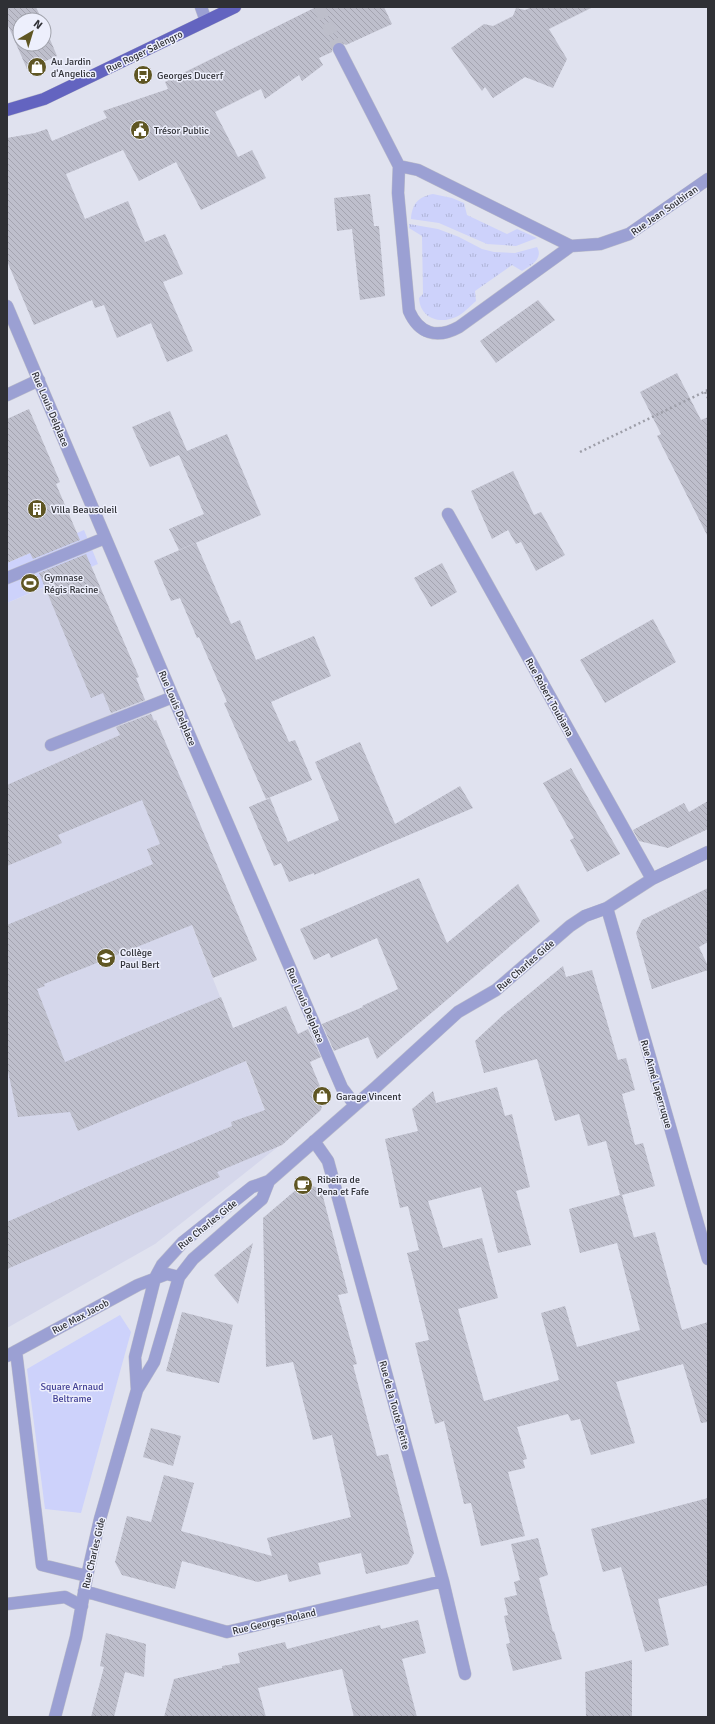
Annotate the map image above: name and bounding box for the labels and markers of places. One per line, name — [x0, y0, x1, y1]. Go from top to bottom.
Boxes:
shop icon: Au Jardin d'Angelica — [26, 56, 48, 78]
place label: Au Jardin d'Angelica — [51, 56, 96, 80]
bus stop icon: Georges Ducerf — [132, 64, 154, 86]
place label: Georges Ducerf — [157, 70, 224, 82]
public building icon: Trésor Public — [129, 119, 151, 141]
place label: Trésor Public — [154, 125, 209, 137]
building icon: Villa Beausoleil — [26, 498, 48, 520]
place label: Villa Beausoleil — [51, 504, 117, 516]
sports icon: Gymnase Régis Racine — [19, 572, 41, 594]
place label: Gymnase Régis Racine — [44, 572, 98, 596]
school or university icon: Collège Paul Bert — [95, 947, 117, 969]
place label: Collège Paul Bert — [120, 947, 160, 971]
shop icon: Garage Vincent — [311, 1085, 333, 1107]
place label: Garage Vincent — [336, 1091, 402, 1103]
cafe icon: Ribeira de Pena et Fafe — [292, 1174, 314, 1196]
place label: Ribeira de Pena et Fafe — [317, 1174, 369, 1198]

